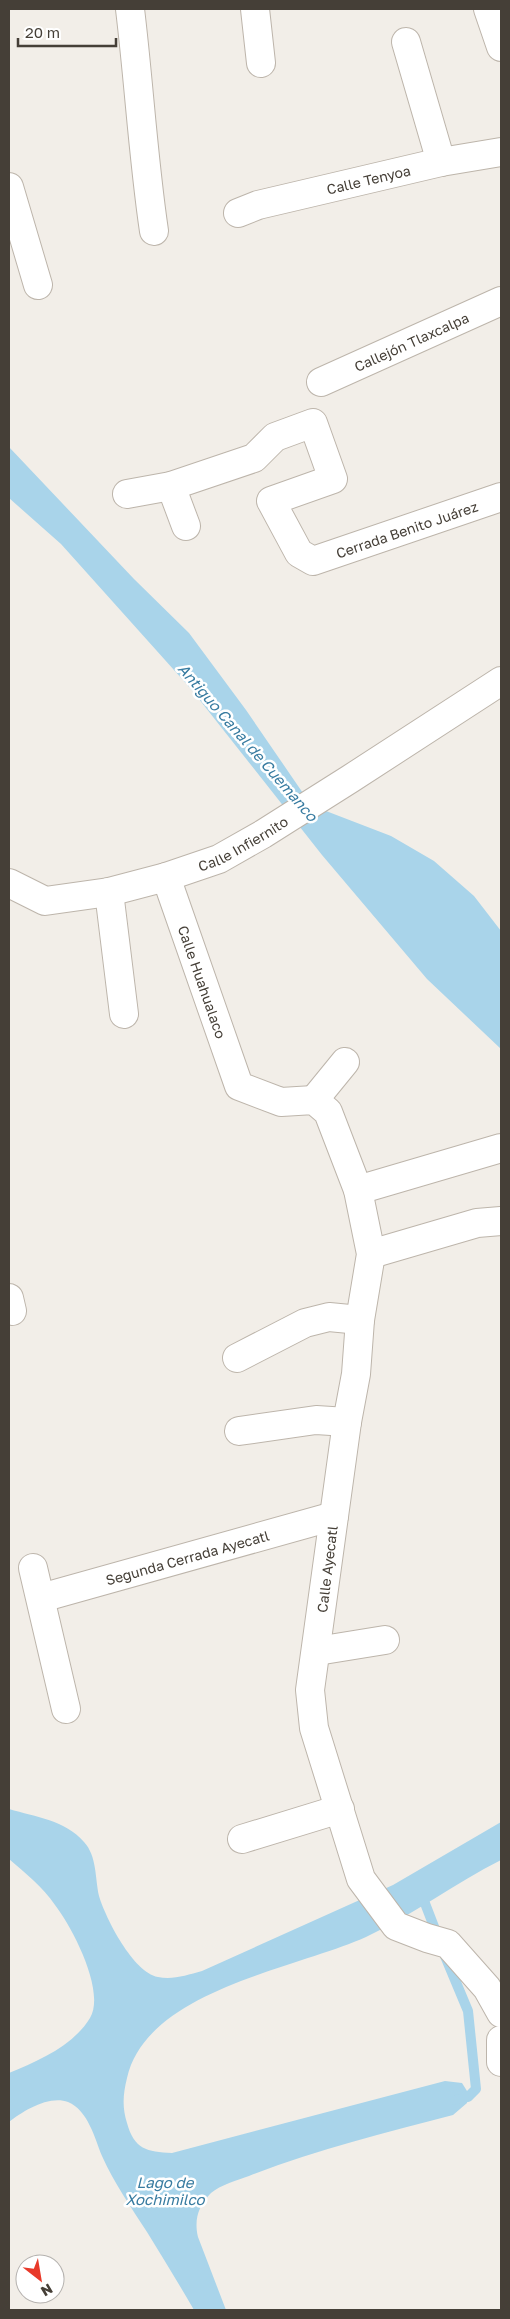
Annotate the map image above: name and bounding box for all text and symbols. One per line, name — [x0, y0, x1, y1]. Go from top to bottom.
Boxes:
scale bar — [18, 15, 115, 47]
text: 20 m — [25, 23, 60, 41]
street label: Calle Tenyoa — [325, 161, 412, 197]
street label: Callejón Tlaxcalpa — [351, 308, 471, 375]
street label: Cerrada Benito Juárez — [334, 497, 480, 561]
water label: Antiguo Canal de Cuemanco — [174, 660, 322, 826]
street label: Calle Infiernito — [196, 812, 291, 874]
street label: Calle Huahualaco — [175, 923, 230, 1041]
street label: Calle Ayecatl — [313, 1525, 341, 1613]
street label: Segunda Cerrada Ayecatl — [104, 1526, 271, 1588]
water label: Lago de Xochimilco — [125, 2173, 206, 2208]
north arrow — [15, 2254, 65, 2304]
text: N — [38, 2281, 56, 2301]

